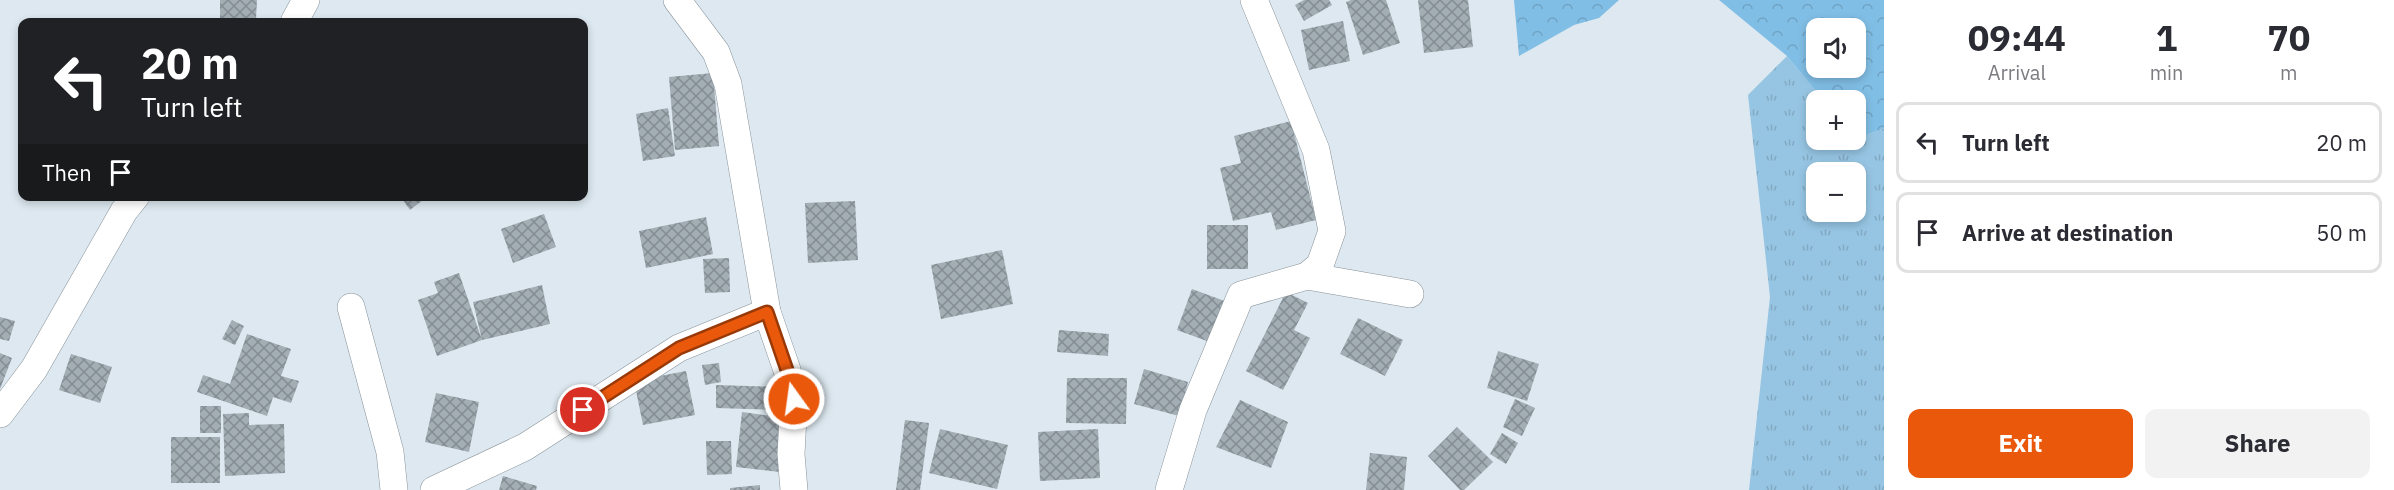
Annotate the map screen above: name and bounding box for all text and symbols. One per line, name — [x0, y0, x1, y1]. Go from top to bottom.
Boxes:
text: 09:44 — [1968, 14, 2066, 61]
text: 1 — [2156, 14, 2177, 61]
text: 70 — [2267, 14, 2310, 61]
map controls — [1806, 18, 1866, 222]
button: sound — [1806, 18, 1866, 78]
text: 20 m — [141, 36, 239, 91]
icon: left — [42, 42, 120, 120]
text: Arrival — [1988, 59, 2046, 86]
text: min — [2150, 59, 2183, 86]
text: m — [2280, 59, 2297, 86]
text: Turn left — [141, 89, 242, 124]
button: + — [1806, 90, 1866, 150]
icon: left — [1911, 126, 1944, 159]
text: Turn left — [1962, 128, 2050, 157]
text: 20 m — [2316, 128, 2367, 157]
icon: arrive — [104, 156, 137, 189]
text: Then — [42, 158, 92, 187]
button: − — [1806, 162, 1866, 222]
icon: arrive — [1911, 216, 1944, 249]
text: Arrive at destination — [1962, 218, 2173, 247]
text: 50 m — [2316, 218, 2367, 247]
position arrow — [762, 367, 826, 431]
pin — [557, 384, 608, 435]
icon: arrive — [566, 393, 599, 426]
button: Exit — [1908, 409, 2133, 478]
button: Share — [2145, 409, 2370, 478]

